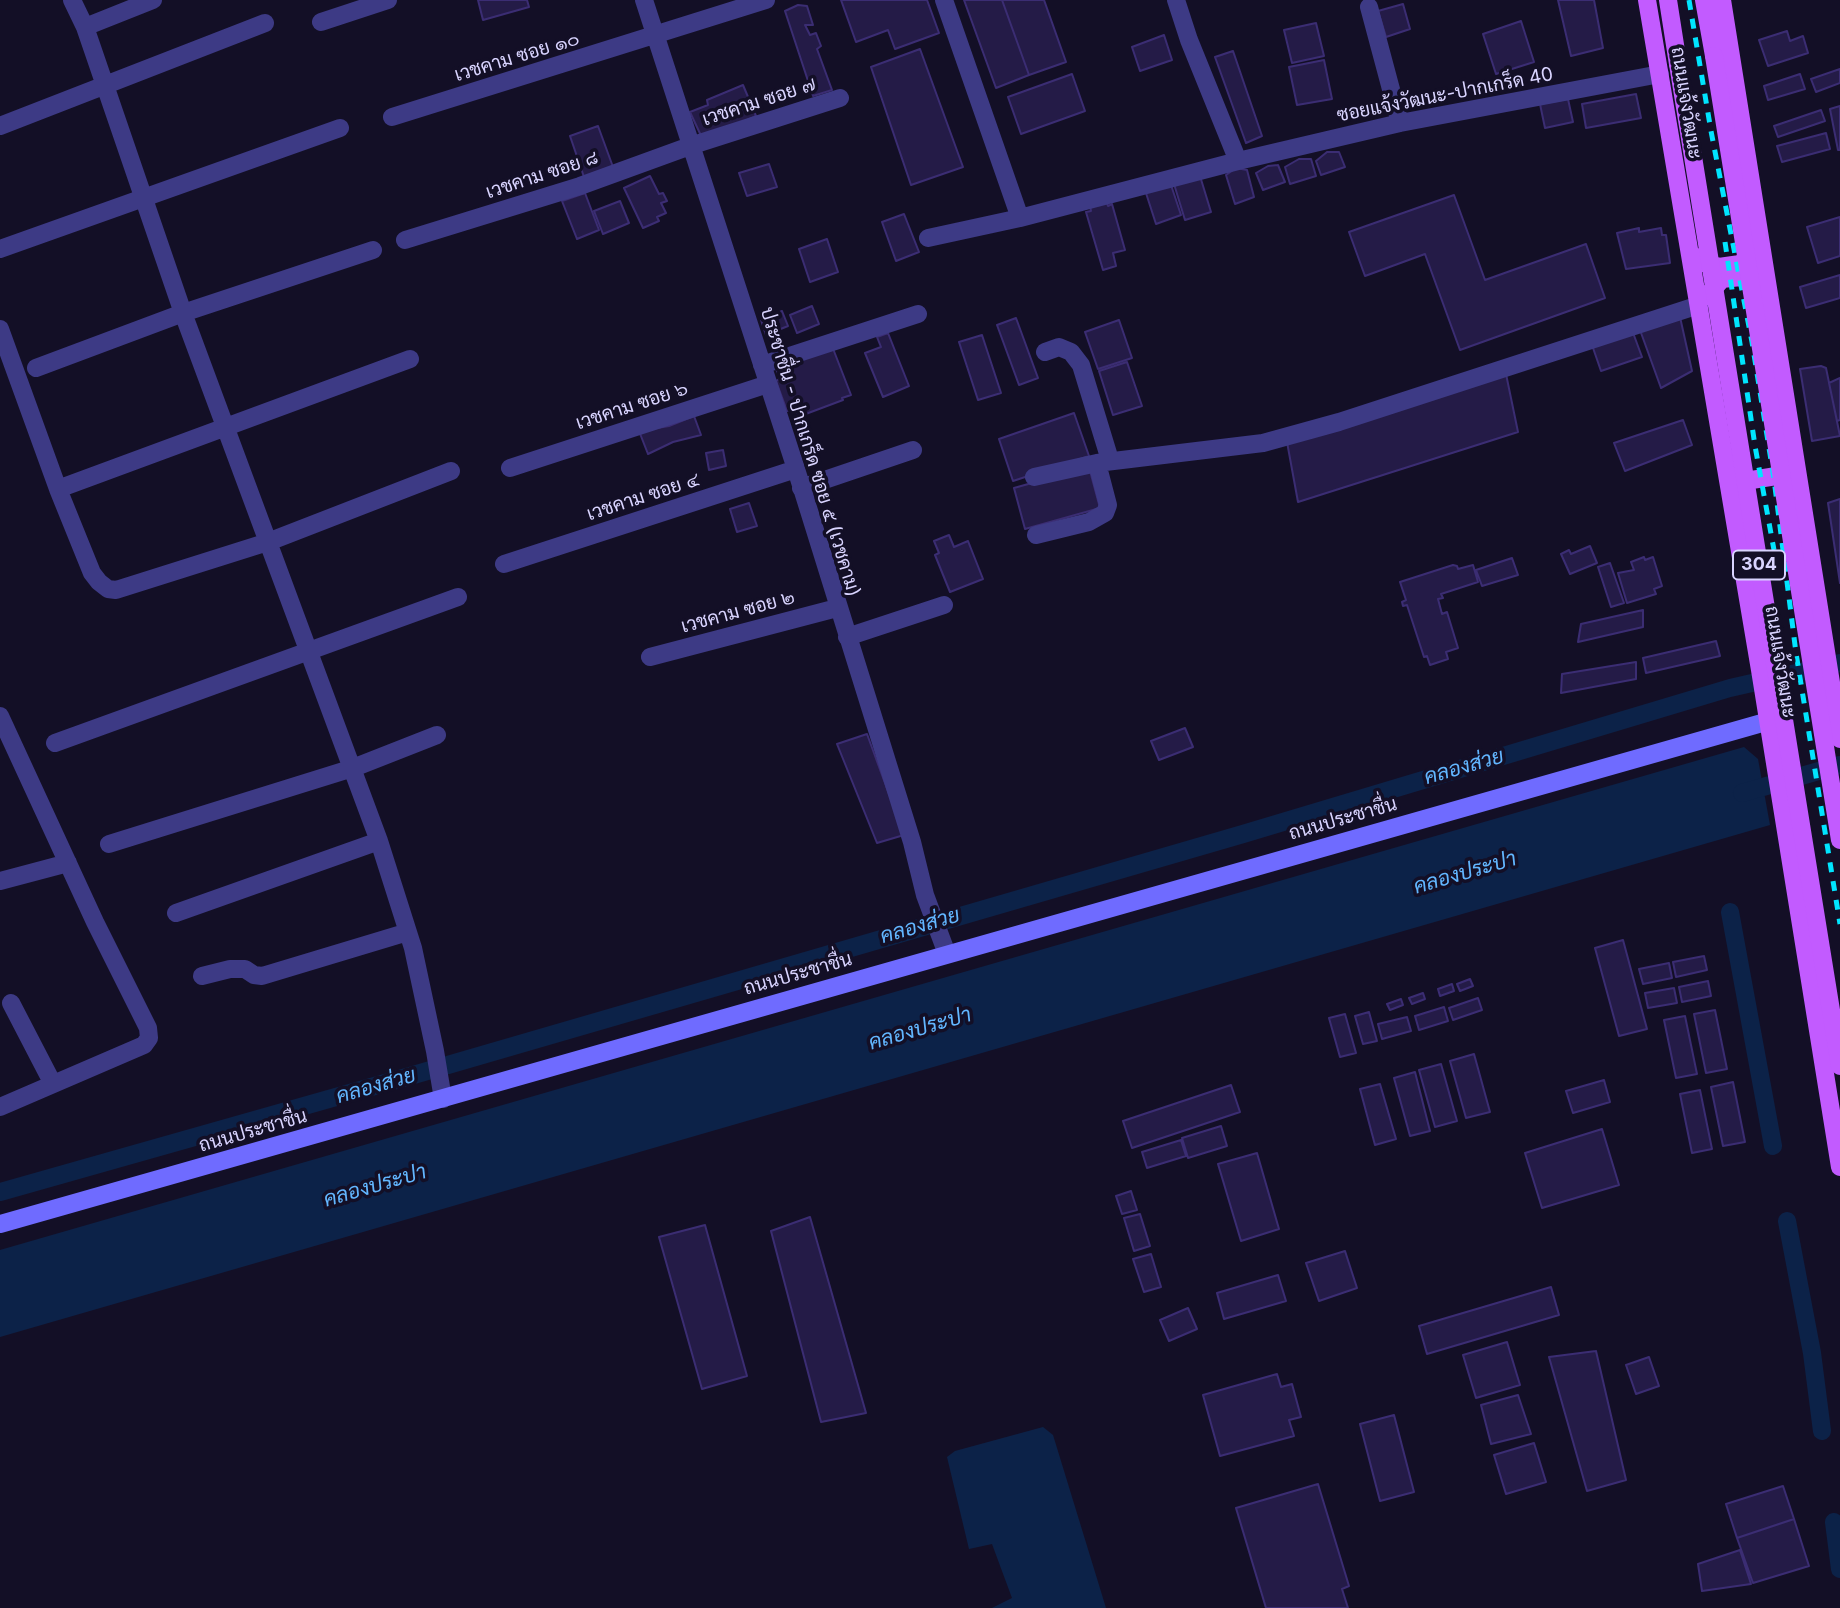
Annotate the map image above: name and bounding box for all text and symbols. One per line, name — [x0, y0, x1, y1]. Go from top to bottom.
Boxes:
street label: เวชคาม ซอย ๑๐ — [452, 27, 582, 87]
street label: ถนนแจ้งวัฒนะ — [1666, 45, 1706, 161]
street label: ซอยแจ้งวัฒนะ-ปากเกร็ด 40 — [1335, 63, 1555, 127]
street label: เวชคาม ซอย ๗ — [699, 73, 819, 131]
street label: เวชคาม ซอย ๘ — [483, 146, 601, 204]
street label: ประชาชื่น - ปากเกร็ด ซอย ๕ (เวชคาม) — [755, 305, 865, 599]
street label: เวชคาม ซอย ๖ — [573, 377, 691, 435]
street label: เวชคาม ซอย ๔ — [584, 468, 702, 526]
road number: 304 — [1733, 550, 1785, 580]
street label: เวชคาม ซอย ๒ — [679, 586, 797, 638]
street label: ถนนแจ้งวัฒนะ — [1760, 604, 1800, 720]
water label: คลองส่วย — [1421, 744, 1507, 790]
street label: ถนนประชาชื่น — [1286, 793, 1400, 845]
water label: คลองประปา — [1411, 846, 1519, 900]
water label: คลองส่วย — [877, 903, 963, 949]
street label: ถนนประชาชื่น — [741, 948, 855, 1000]
water label: คลองประปา — [866, 1002, 974, 1056]
water label: คลองส่วย — [333, 1063, 419, 1109]
street label: ถนนประชาชื่น — [196, 1105, 310, 1157]
water label: คลองประปา — [321, 1159, 429, 1213]

